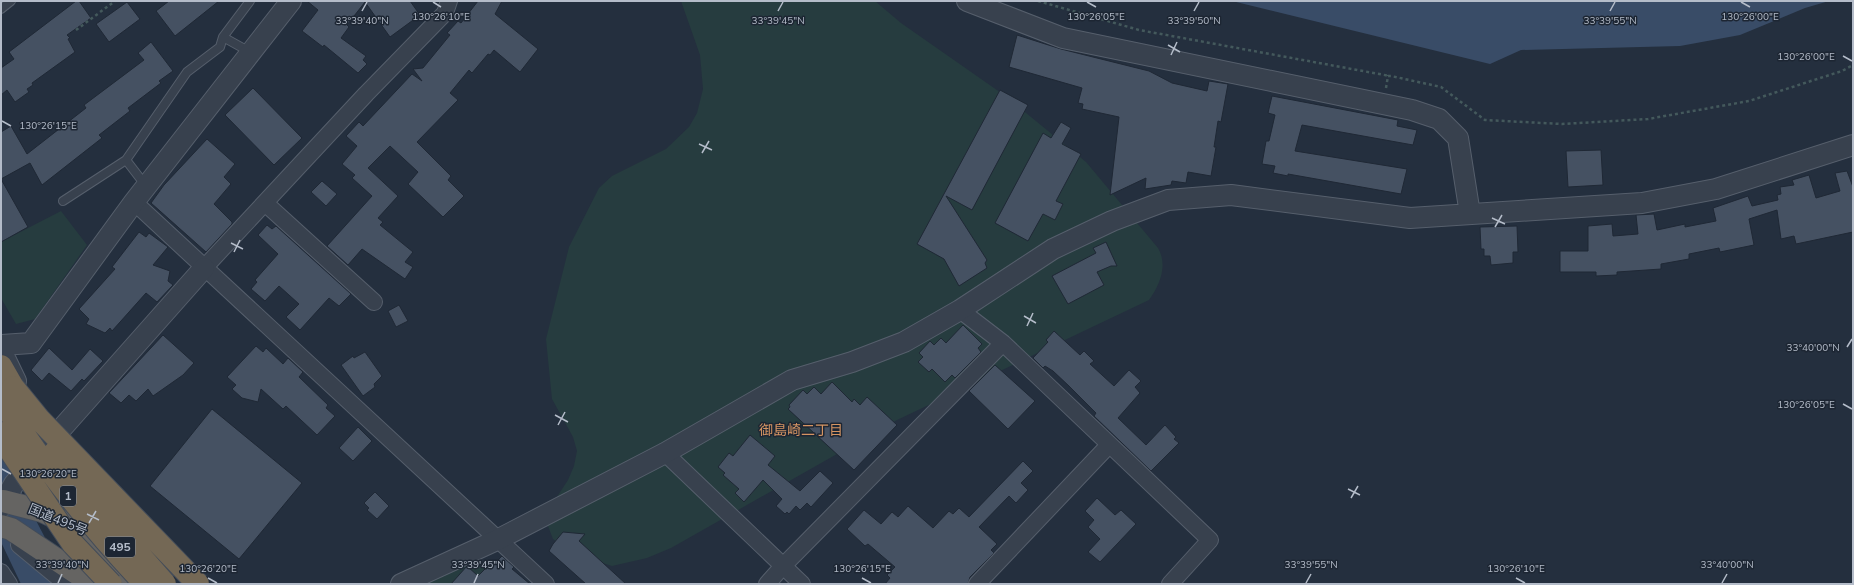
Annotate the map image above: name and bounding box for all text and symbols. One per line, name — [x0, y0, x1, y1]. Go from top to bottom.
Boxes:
text: 130°26'10"E — [412, 10, 470, 24]
text: 130°26'05"E — [1067, 10, 1125, 24]
text: 130°26'00"E — [1721, 10, 1779, 24]
text: 33°39'40"N — [335, 14, 389, 28]
text: 33°39'45"N — [751, 14, 805, 28]
text: 33°39'50"N — [1167, 14, 1221, 28]
text: 33°39'55"N — [1583, 14, 1637, 28]
text: 130°26'00"E — [1777, 50, 1835, 64]
text: 130°26'15"E — [19, 119, 77, 133]
text: 33°40'00"N — [1786, 341, 1840, 355]
text: 130°26'05"E — [1777, 398, 1835, 412]
district label: 御島崎二丁目 — [759, 421, 843, 440]
text: 130°26'20"E — [19, 467, 77, 481]
road number: 1 — [60, 486, 76, 506]
street label: 国道495号 — [26, 500, 90, 540]
road number: 495 — [105, 537, 135, 557]
text: 33°39'40"N — [35, 558, 89, 572]
text: 33°39'45"N — [451, 558, 505, 572]
text: 33°39'55"N — [1284, 558, 1338, 572]
text: 33°40'00"N — [1700, 558, 1754, 572]
text: 130°26'20"E — [179, 562, 237, 576]
text: 130°26'15"E — [833, 562, 891, 576]
text: 130°26'10"E — [1487, 562, 1545, 576]

